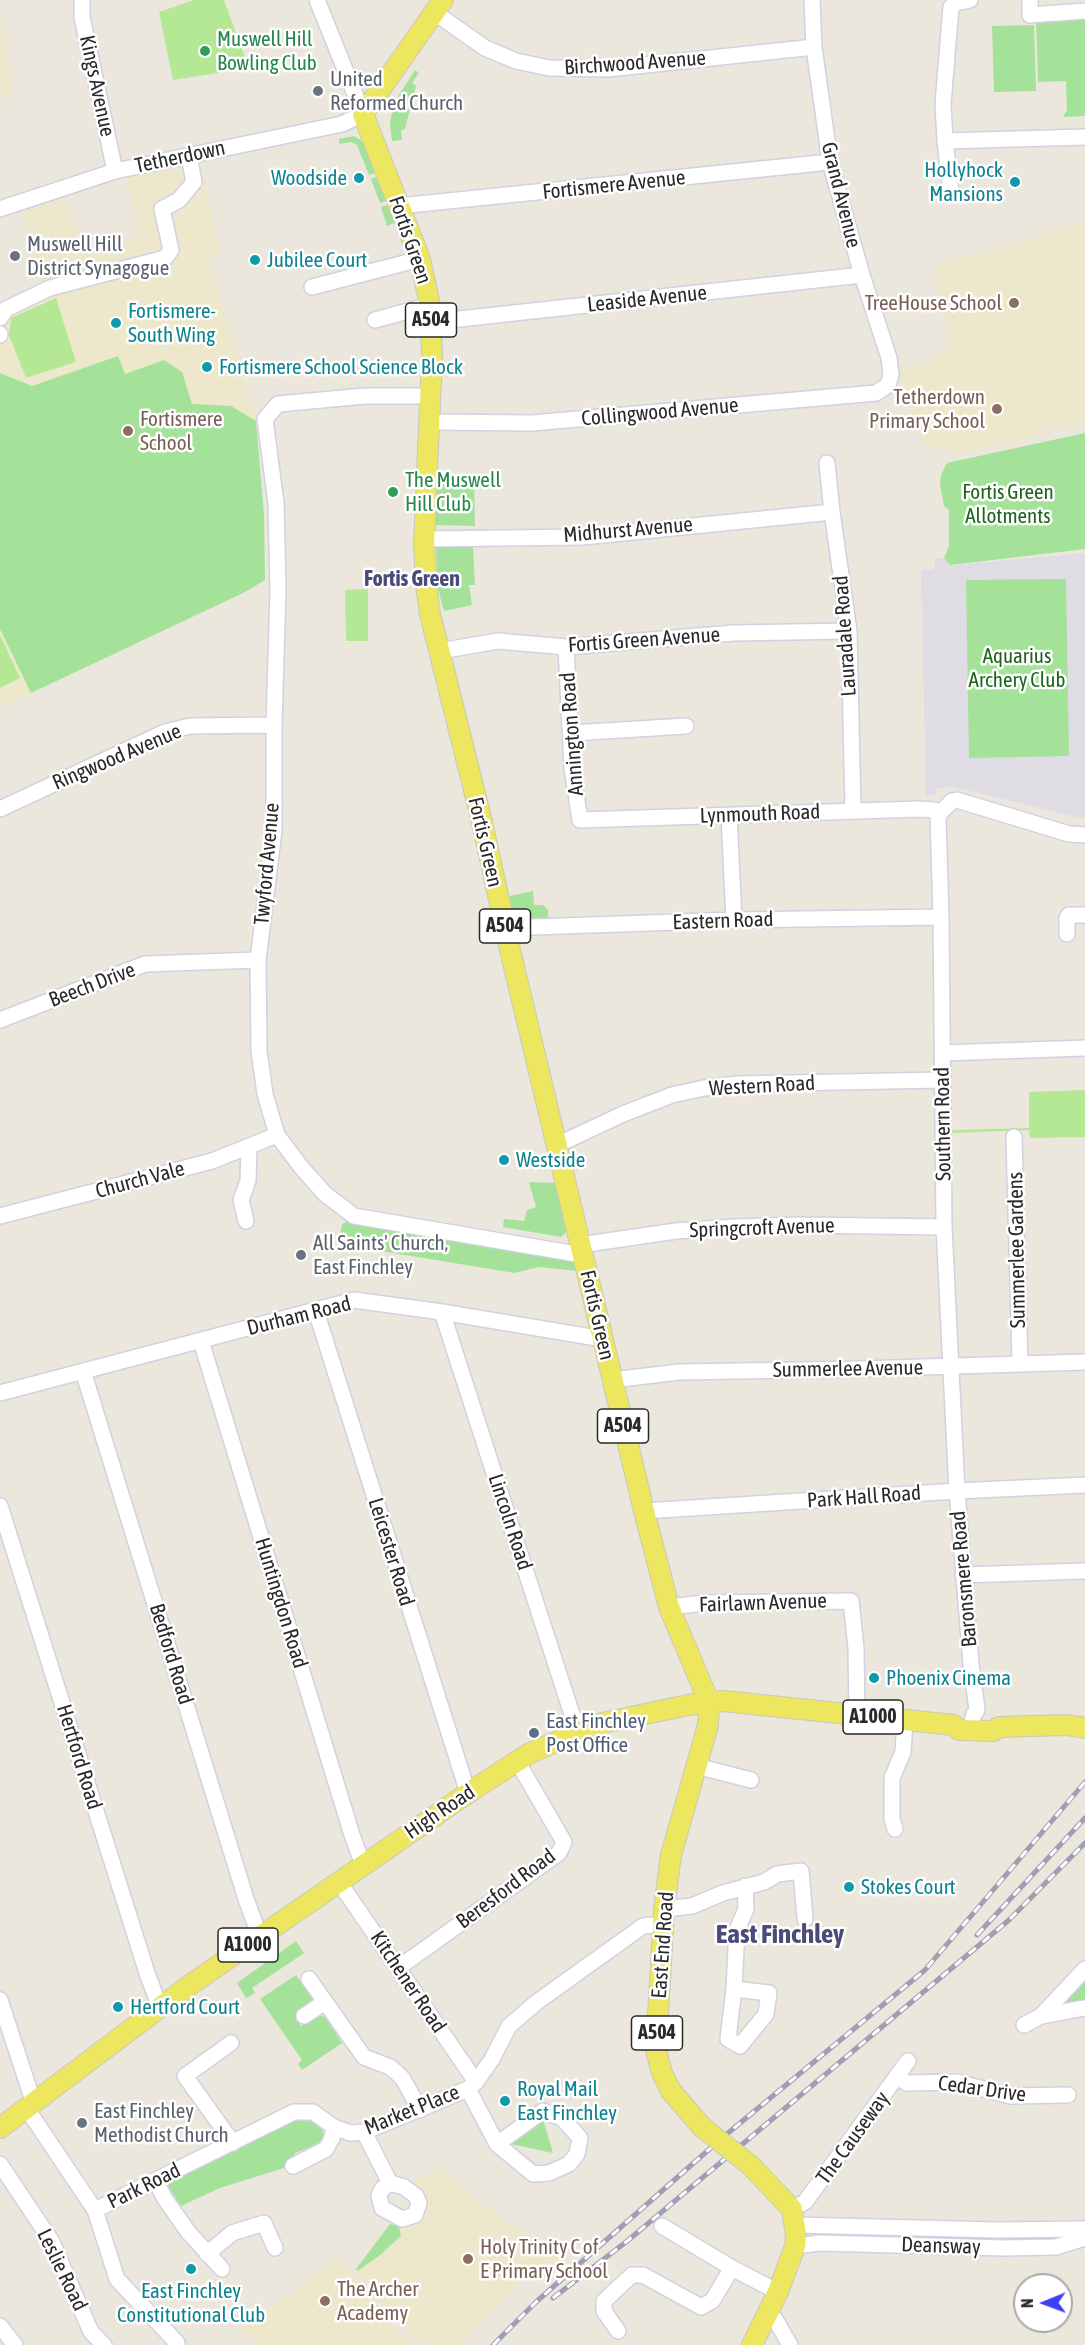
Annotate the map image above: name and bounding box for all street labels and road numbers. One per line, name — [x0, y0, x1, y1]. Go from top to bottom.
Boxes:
street label: Kings Avenue — [74, 33, 120, 139]
street label: Birchwood Avenue — [563, 45, 707, 81]
street label: Tetherdown — [132, 135, 228, 179]
street label: Grand Avenue — [816, 140, 866, 250]
street label: Fortismere Avenue — [541, 165, 687, 205]
street label: Fortis Green — [383, 193, 437, 287]
street label: Leaside Avenue — [586, 280, 708, 318]
road number: A504 — [406, 303, 456, 337]
street label: Collingwood Avenue — [580, 393, 740, 431]
street label: Midhurst Avenue — [562, 512, 694, 548]
street label: Lauradale Road — [828, 575, 862, 697]
street label: Fortis Green Avenue — [567, 622, 721, 658]
street label: Annington Road — [555, 671, 589, 797]
street label: Ringwood Avenue — [49, 719, 185, 795]
street label: Fortis Green — [462, 795, 508, 889]
street label: Lynmouth Road — [699, 799, 821, 829]
street label: Twyford Avenue — [249, 802, 285, 926]
street label: Eastern Road — [672, 907, 774, 935]
road number: A504 — [480, 909, 530, 943]
street label: Beech Drive — [45, 957, 139, 1013]
street label: Southern Road — [929, 1067, 957, 1181]
street label: Western Road — [708, 1071, 816, 1101]
street label: Church Vale — [93, 1156, 187, 1204]
street label: Summerlee Gardens — [1003, 1172, 1031, 1328]
street label: Springcroft Avenue — [689, 1213, 835, 1243]
street label: Fortis Green — [574, 1268, 620, 1362]
street label: Durham Road — [244, 1291, 354, 1341]
street label: Summerlee Avenue — [773, 1355, 923, 1383]
road number: A504 — [598, 1409, 648, 1443]
street label: Lincoln Road — [483, 1471, 537, 1573]
street label: Park Hall Road — [806, 1480, 922, 1514]
street label: Leicester Road — [363, 1495, 419, 1609]
street label: Baronsmere Road — [945, 1510, 983, 1648]
street label: Huntingdon Road — [249, 1535, 313, 1671]
street label: Fairlawn Avenue — [699, 1588, 827, 1618]
street label: Bedford Road — [144, 1601, 198, 1707]
road number: A1000 — [843, 1700, 903, 1734]
street label: Hertford Road — [51, 1701, 107, 1813]
street label: High Road — [400, 1779, 480, 1845]
street label: Beresford Road — [452, 1844, 560, 1934]
street label: East End Road — [647, 1891, 679, 1999]
street label: Kitchener Road — [365, 1926, 451, 2038]
road number: A1000 — [218, 1928, 278, 1962]
road number: A504 — [632, 2016, 682, 2050]
street label: Cedar Drive — [936, 2070, 1028, 2108]
street label: Market Place — [361, 2080, 463, 2140]
street label: The Causeway — [811, 2087, 895, 2189]
street label: Park Road — [103, 2158, 185, 2214]
street label: Leslie Road — [31, 2225, 93, 2315]
street label: Deansway — [901, 2232, 981, 2260]

